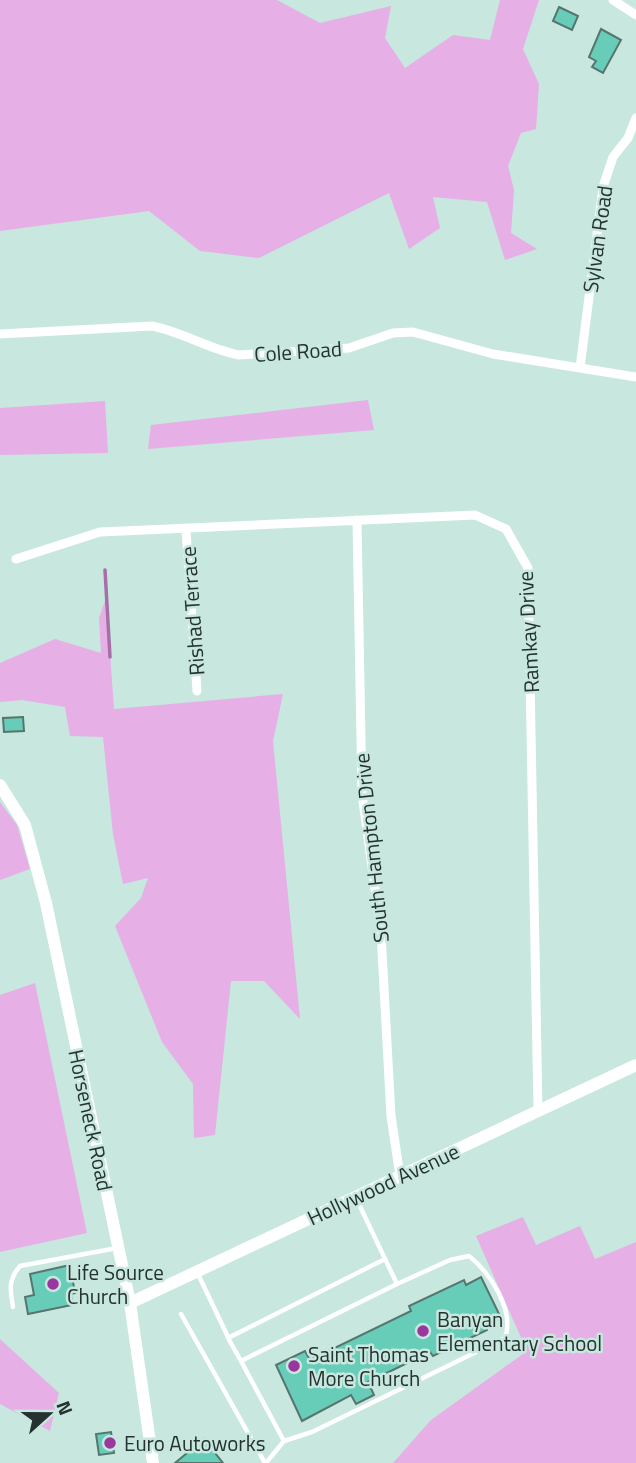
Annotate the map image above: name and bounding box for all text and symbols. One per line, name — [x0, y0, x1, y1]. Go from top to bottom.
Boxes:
street label: Sylvan Road — [574, 183, 620, 295]
street label: Cole Road — [253, 332, 343, 370]
street label: Rishad Terrace — [172, 545, 212, 677]
street label: Ramkay Drive — [509, 570, 547, 694]
street label: South Hampton Drive — [345, 752, 397, 944]
street label: Horseneck Road — [60, 1046, 122, 1194]
street label: Hollywood Avenue — [302, 1135, 464, 1233]
place label: Life Source Church — [67, 1256, 164, 1312]
marker: Life Source Church — [45, 1276, 61, 1292]
place label: Banyan Elementary School — [437, 1303, 602, 1359]
marker: Banyan Elementary School — [415, 1323, 431, 1339]
place label: Saint Thomas More Church — [308, 1338, 429, 1394]
marker: Saint Thomas More Church — [286, 1358, 302, 1374]
north arrow — [14, 1379, 84, 1449]
text: N — [49, 1396, 81, 1419]
place label: Euro Autoworks — [124, 1427, 265, 1459]
marker: Euro Autoworks — [102, 1435, 118, 1451]

